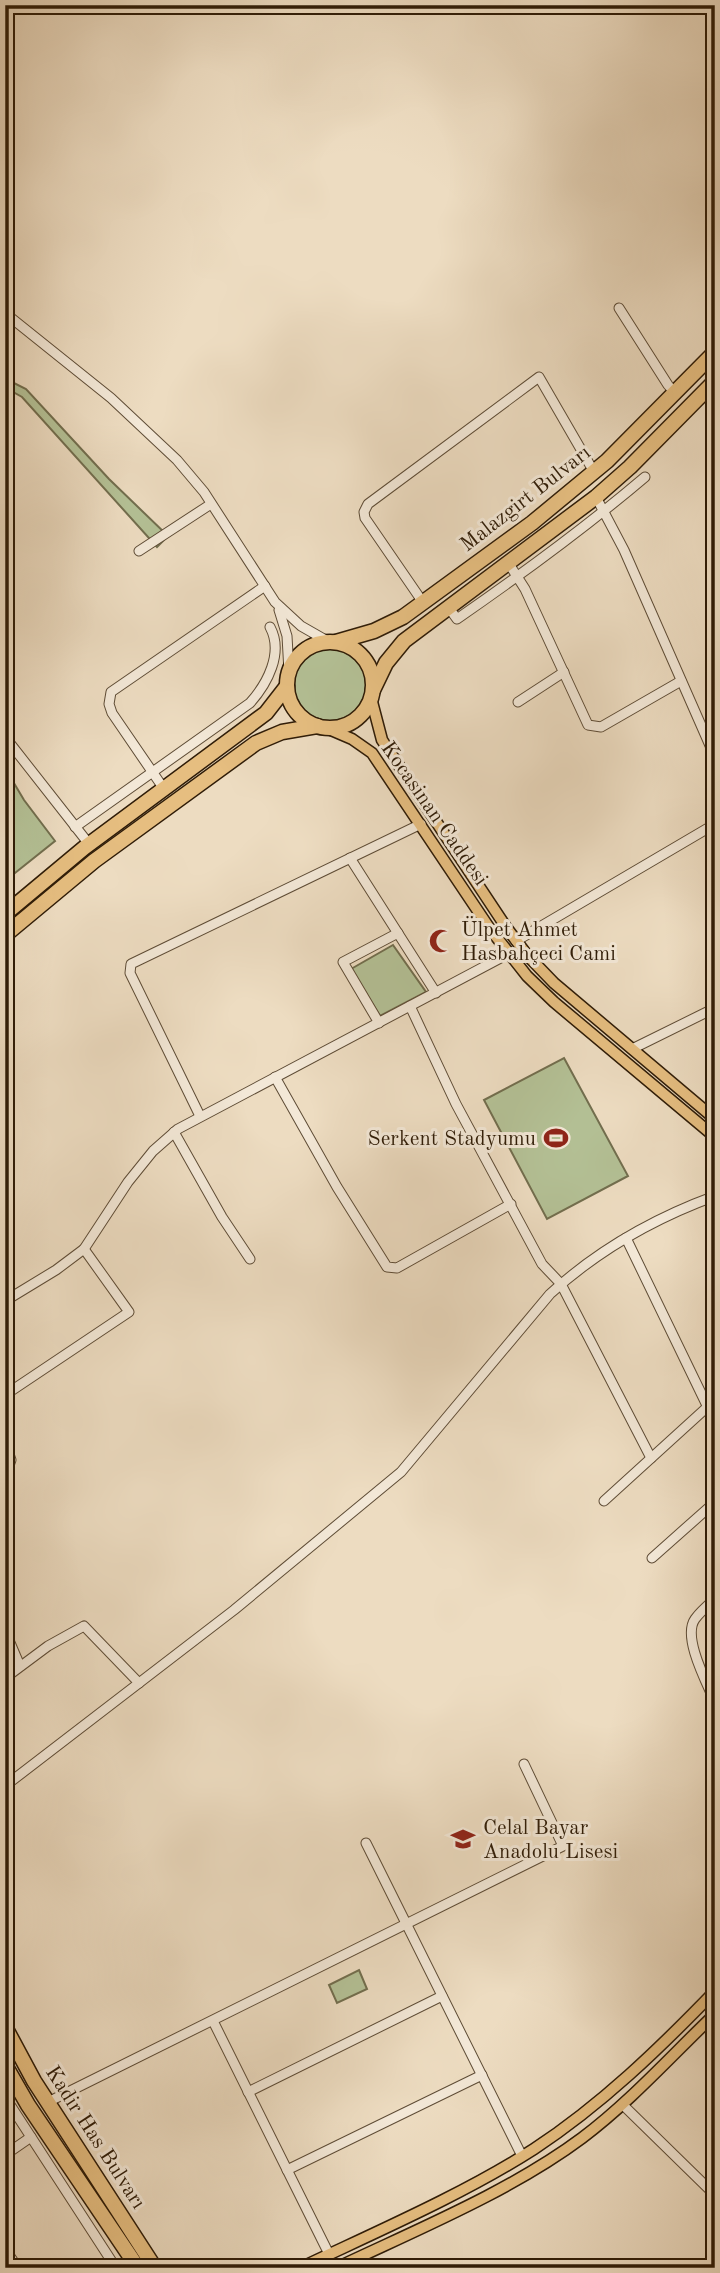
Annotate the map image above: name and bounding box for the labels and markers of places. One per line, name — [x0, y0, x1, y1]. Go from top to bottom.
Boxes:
place label: Ülpet Ahmet Hasbahçeci Cami — [461, 916, 616, 965]
mosque icon: Ülpet Ahmet Hasbahçeci Cami — [427, 927, 455, 955]
sports icon: Serkent Stadyumu — [542, 1124, 570, 1152]
place label: Serkent Stadyumu — [368, 1129, 536, 1150]
place label: Celal Bayar Anadolu Lisesi — [483, 1818, 618, 1863]
school or university icon: Celal Bayar Anadolu Lisesi — [449, 1825, 477, 1853]

